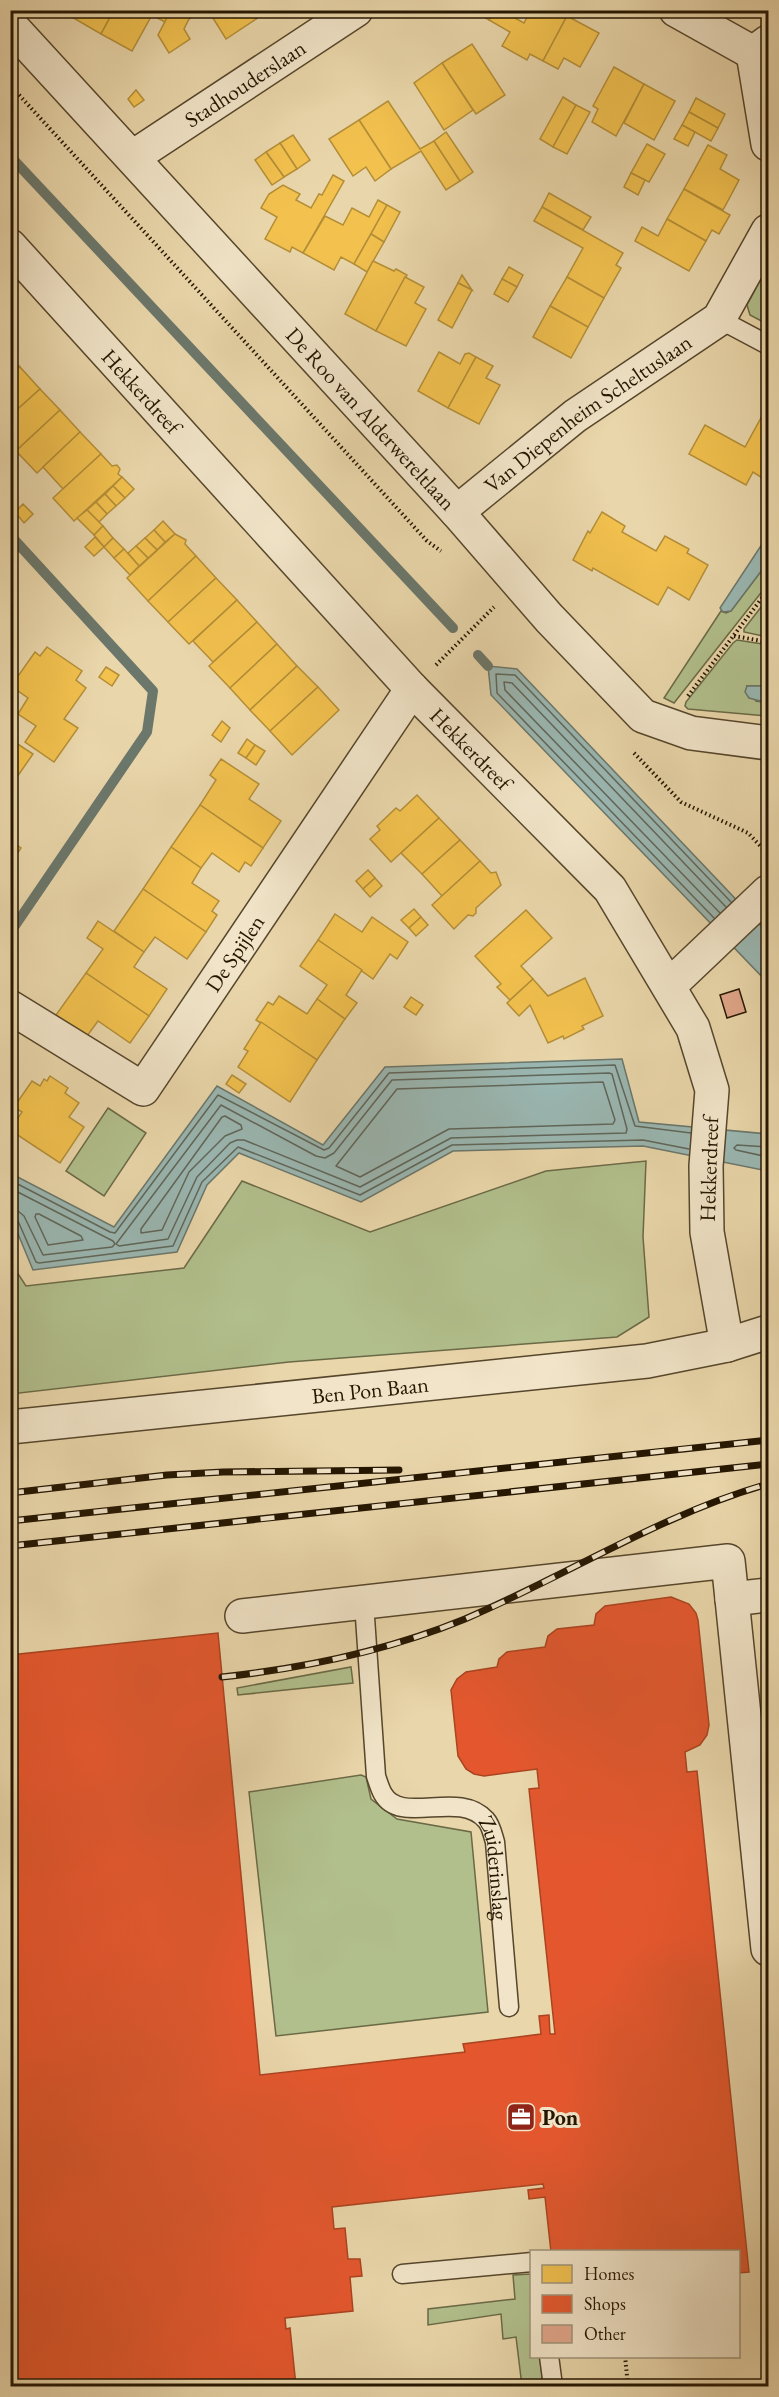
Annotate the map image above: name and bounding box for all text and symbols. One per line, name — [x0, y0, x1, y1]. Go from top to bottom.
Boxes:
street label: Stadhouderslaan — [179, 33, 311, 134]
street label: De Roo van Alderwereltlaan — [280, 321, 463, 517]
street label: Van Diepenheim Scheltuslaan — [478, 327, 697, 499]
street label: Hekkerdreef — [96, 342, 190, 442]
street label: Hekkerdreef — [424, 701, 520, 798]
street label: De Spijlen — [198, 909, 271, 997]
street label: Hekkerdreef — [693, 1113, 725, 1222]
street label: Ben Pon Baan — [310, 1369, 430, 1410]
street label: Zuiderinslag — [472, 1810, 516, 1922]
office icon: Pon — [505, 2101, 537, 2133]
place label: Pon — [542, 2103, 579, 2132]
legend — [530, 2250, 740, 2358]
text: Homes — [584, 2262, 635, 2285]
text: Shops — [584, 2292, 626, 2315]
text: Other — [584, 2322, 626, 2345]

